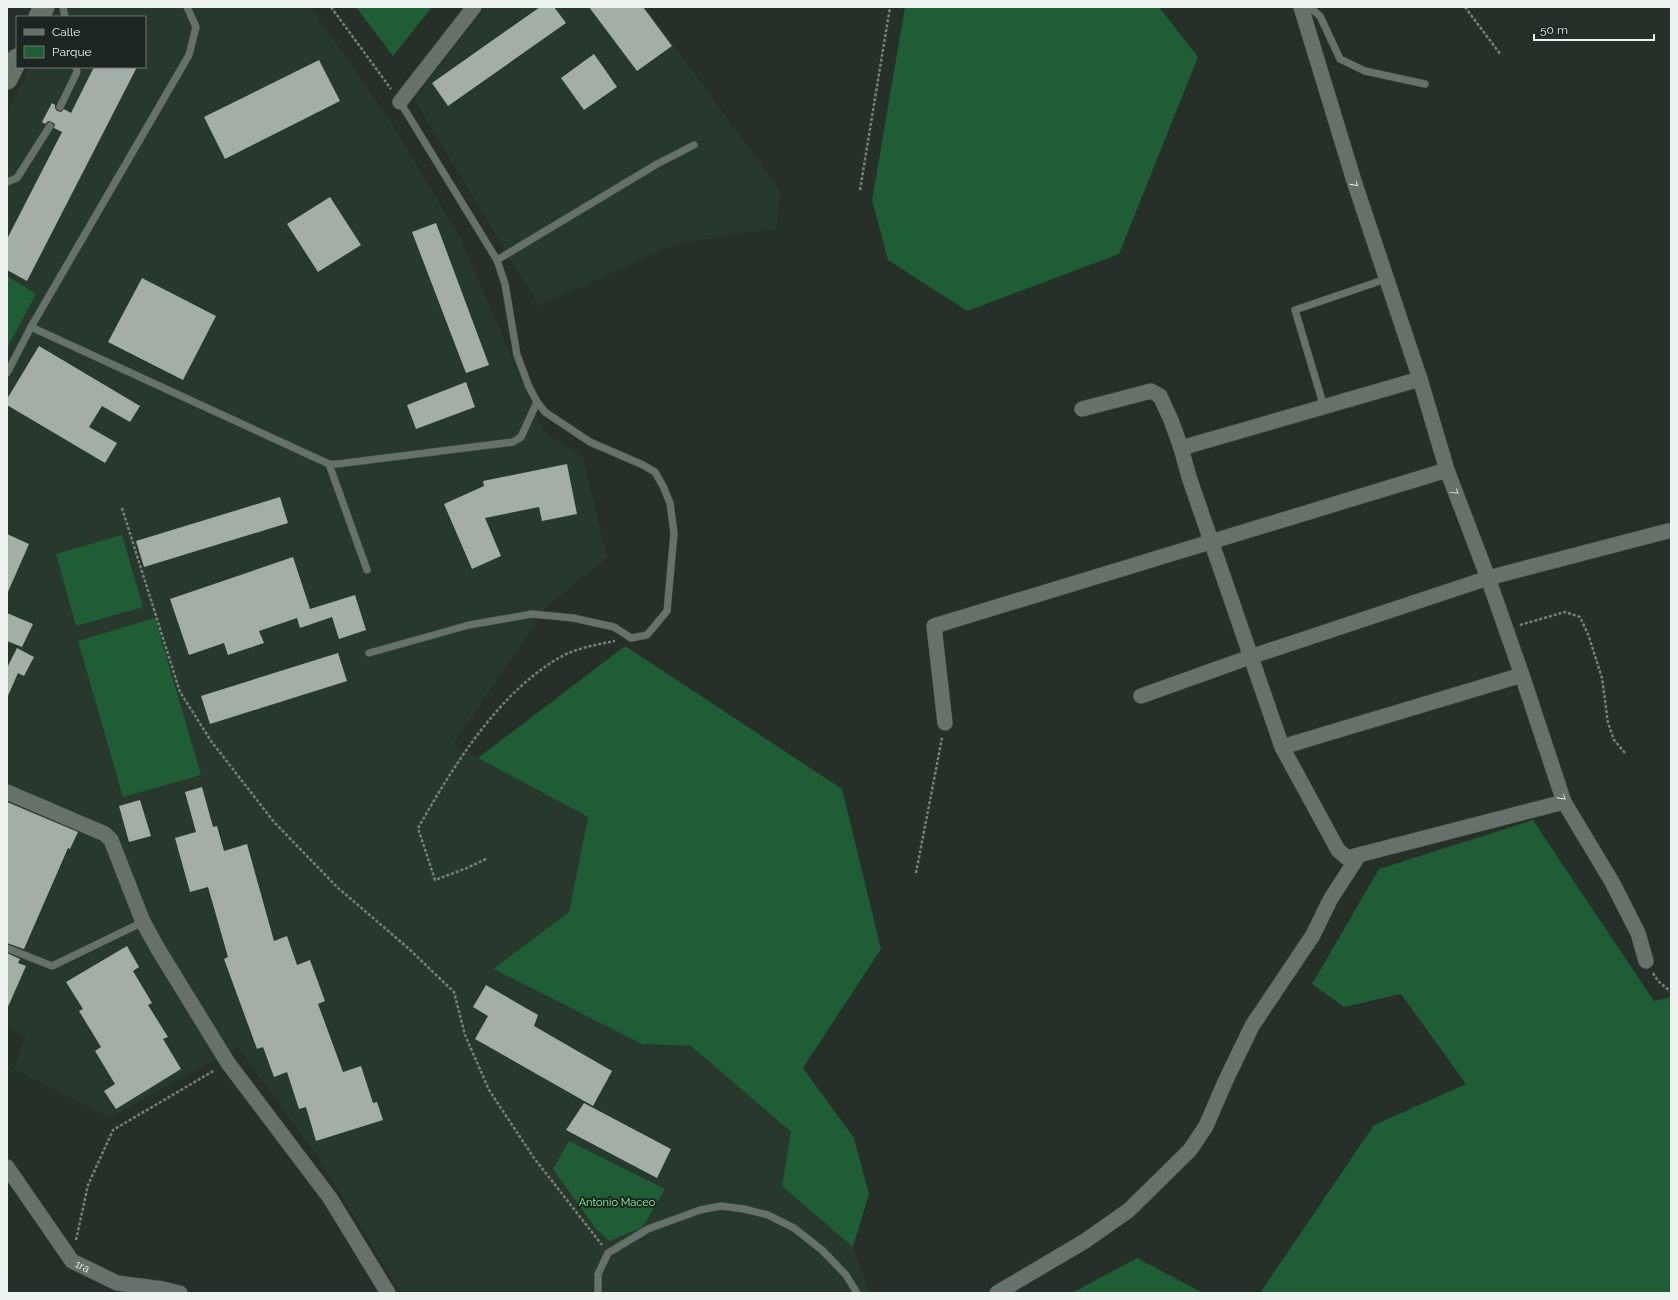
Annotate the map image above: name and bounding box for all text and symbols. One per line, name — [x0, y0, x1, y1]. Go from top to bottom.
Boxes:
legend — [16, 16, 146, 68]
scale bar — [1534, 16, 1654, 42]
text: 50 m — [1540, 23, 1568, 37]
text: Calle — [52, 25, 80, 39]
text: Parque — [52, 45, 92, 59]
street label: 7 — [1348, 179, 1362, 189]
street label: 7 — [1448, 487, 1462, 497]
street label: 7 — [1555, 793, 1570, 803]
park label: Antonio Maceo — [579, 1196, 656, 1209]
street label: 1ra — [73, 1257, 92, 1275]

